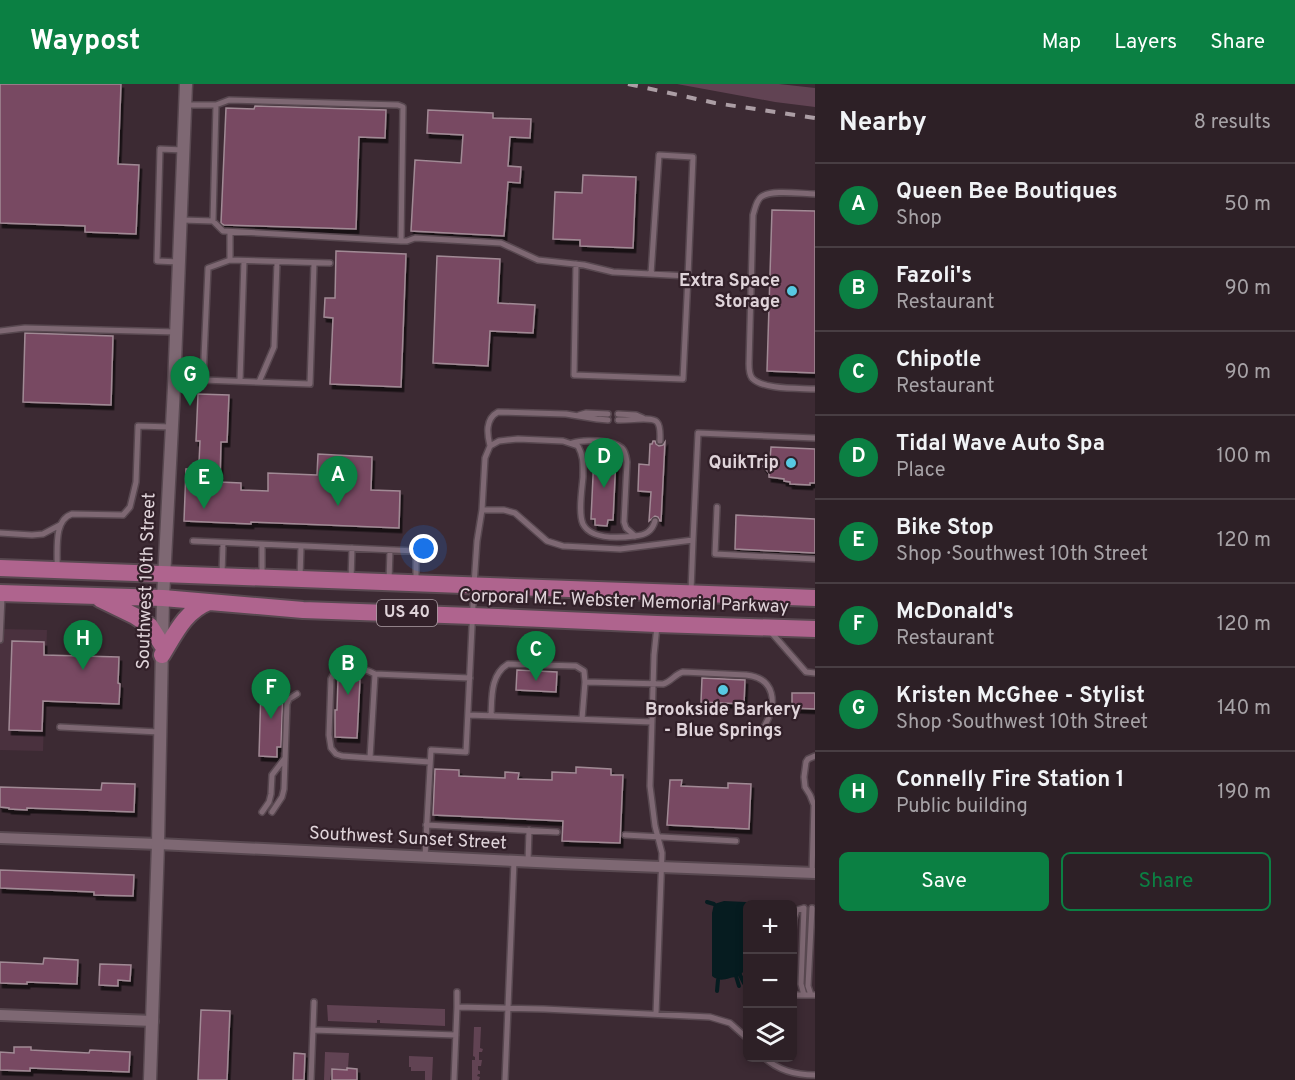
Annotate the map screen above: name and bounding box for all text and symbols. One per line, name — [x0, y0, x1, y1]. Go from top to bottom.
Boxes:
text: Waypost — [30, 24, 140, 60]
text: Map — [1042, 29, 1081, 56]
text: Layers — [1114, 29, 1177, 56]
text: Share — [1210, 29, 1265, 56]
text: Nearby — [839, 107, 927, 140]
text: 8 results — [1194, 110, 1271, 136]
text: Queen Bee Boutiques — [896, 179, 1118, 206]
text: A — [851, 192, 866, 218]
text: 50 m — [1224, 192, 1271, 218]
text: Shop — [896, 206, 942, 232]
text: Fazoli's — [896, 263, 972, 290]
place label: Extra Space Storage — [679, 270, 780, 314]
text: B — [852, 276, 865, 302]
text: 90 m — [1225, 276, 1271, 302]
marker: Extra Space Storage — [785, 284, 799, 298]
text: Restaurant — [896, 290, 995, 316]
text: Chipotle — [896, 347, 981, 374]
pin: G — [170, 356, 210, 406]
text: C — [852, 360, 865, 386]
text: 90 m — [1225, 360, 1271, 386]
text: Restaurant — [896, 374, 995, 400]
text: Tidal Wave Auto Spa — [896, 431, 1105, 458]
pin: D — [584, 438, 624, 488]
text: D — [851, 444, 866, 470]
text: 100 m — [1216, 444, 1271, 470]
place label: QuikTrip — [709, 452, 779, 475]
pin: A — [318, 456, 358, 506]
marker: QuikTrip — [784, 456, 798, 470]
text: Place — [896, 458, 946, 484]
pin: E — [184, 460, 224, 509]
street label: Southwest 10th Street — [132, 492, 162, 670]
text: Bike Stop — [896, 515, 994, 542]
text: E — [852, 528, 865, 554]
text: 120 m — [1217, 528, 1271, 554]
your location — [409, 534, 438, 563]
text: Shop · Southwest 10th Street — [896, 542, 1148, 568]
street label: Corporal M.E. Webster Memorial Parkway — [459, 585, 789, 619]
text: McDonald's — [896, 599, 1014, 626]
road number: US 40 — [377, 600, 437, 626]
text: F — [853, 612, 864, 638]
text: 120 m — [1217, 612, 1271, 638]
pin: H — [64, 620, 103, 670]
text: Restaurant — [896, 626, 995, 652]
pin: C — [516, 632, 556, 681]
pin: B — [328, 646, 368, 695]
pin: F — [252, 670, 290, 719]
marker: Brookside Barkery - Blue Springs — [716, 683, 730, 697]
text: Kristen McGhee - Stylist — [896, 683, 1145, 710]
text: G — [852, 696, 865, 722]
text: 140 m — [1217, 696, 1271, 722]
place label: Brookside Barkery - Blue Springs — [645, 699, 801, 743]
text: Shop · Southwest 10th Street — [896, 710, 1148, 736]
text: Connelly Fire Station 1 — [896, 767, 1125, 794]
text: H — [851, 780, 866, 806]
text: 190 m — [1217, 780, 1271, 806]
text: Public building — [896, 794, 1028, 820]
street label: Southwest Sunset Street — [309, 822, 507, 856]
button: Save — [839, 852, 1049, 911]
button: Share — [1061, 852, 1271, 911]
map controls — [743, 900, 797, 1062]
button: + — [743, 900, 797, 954]
button: − — [743, 954, 797, 1008]
button: layers — [743, 1008, 797, 1062]

